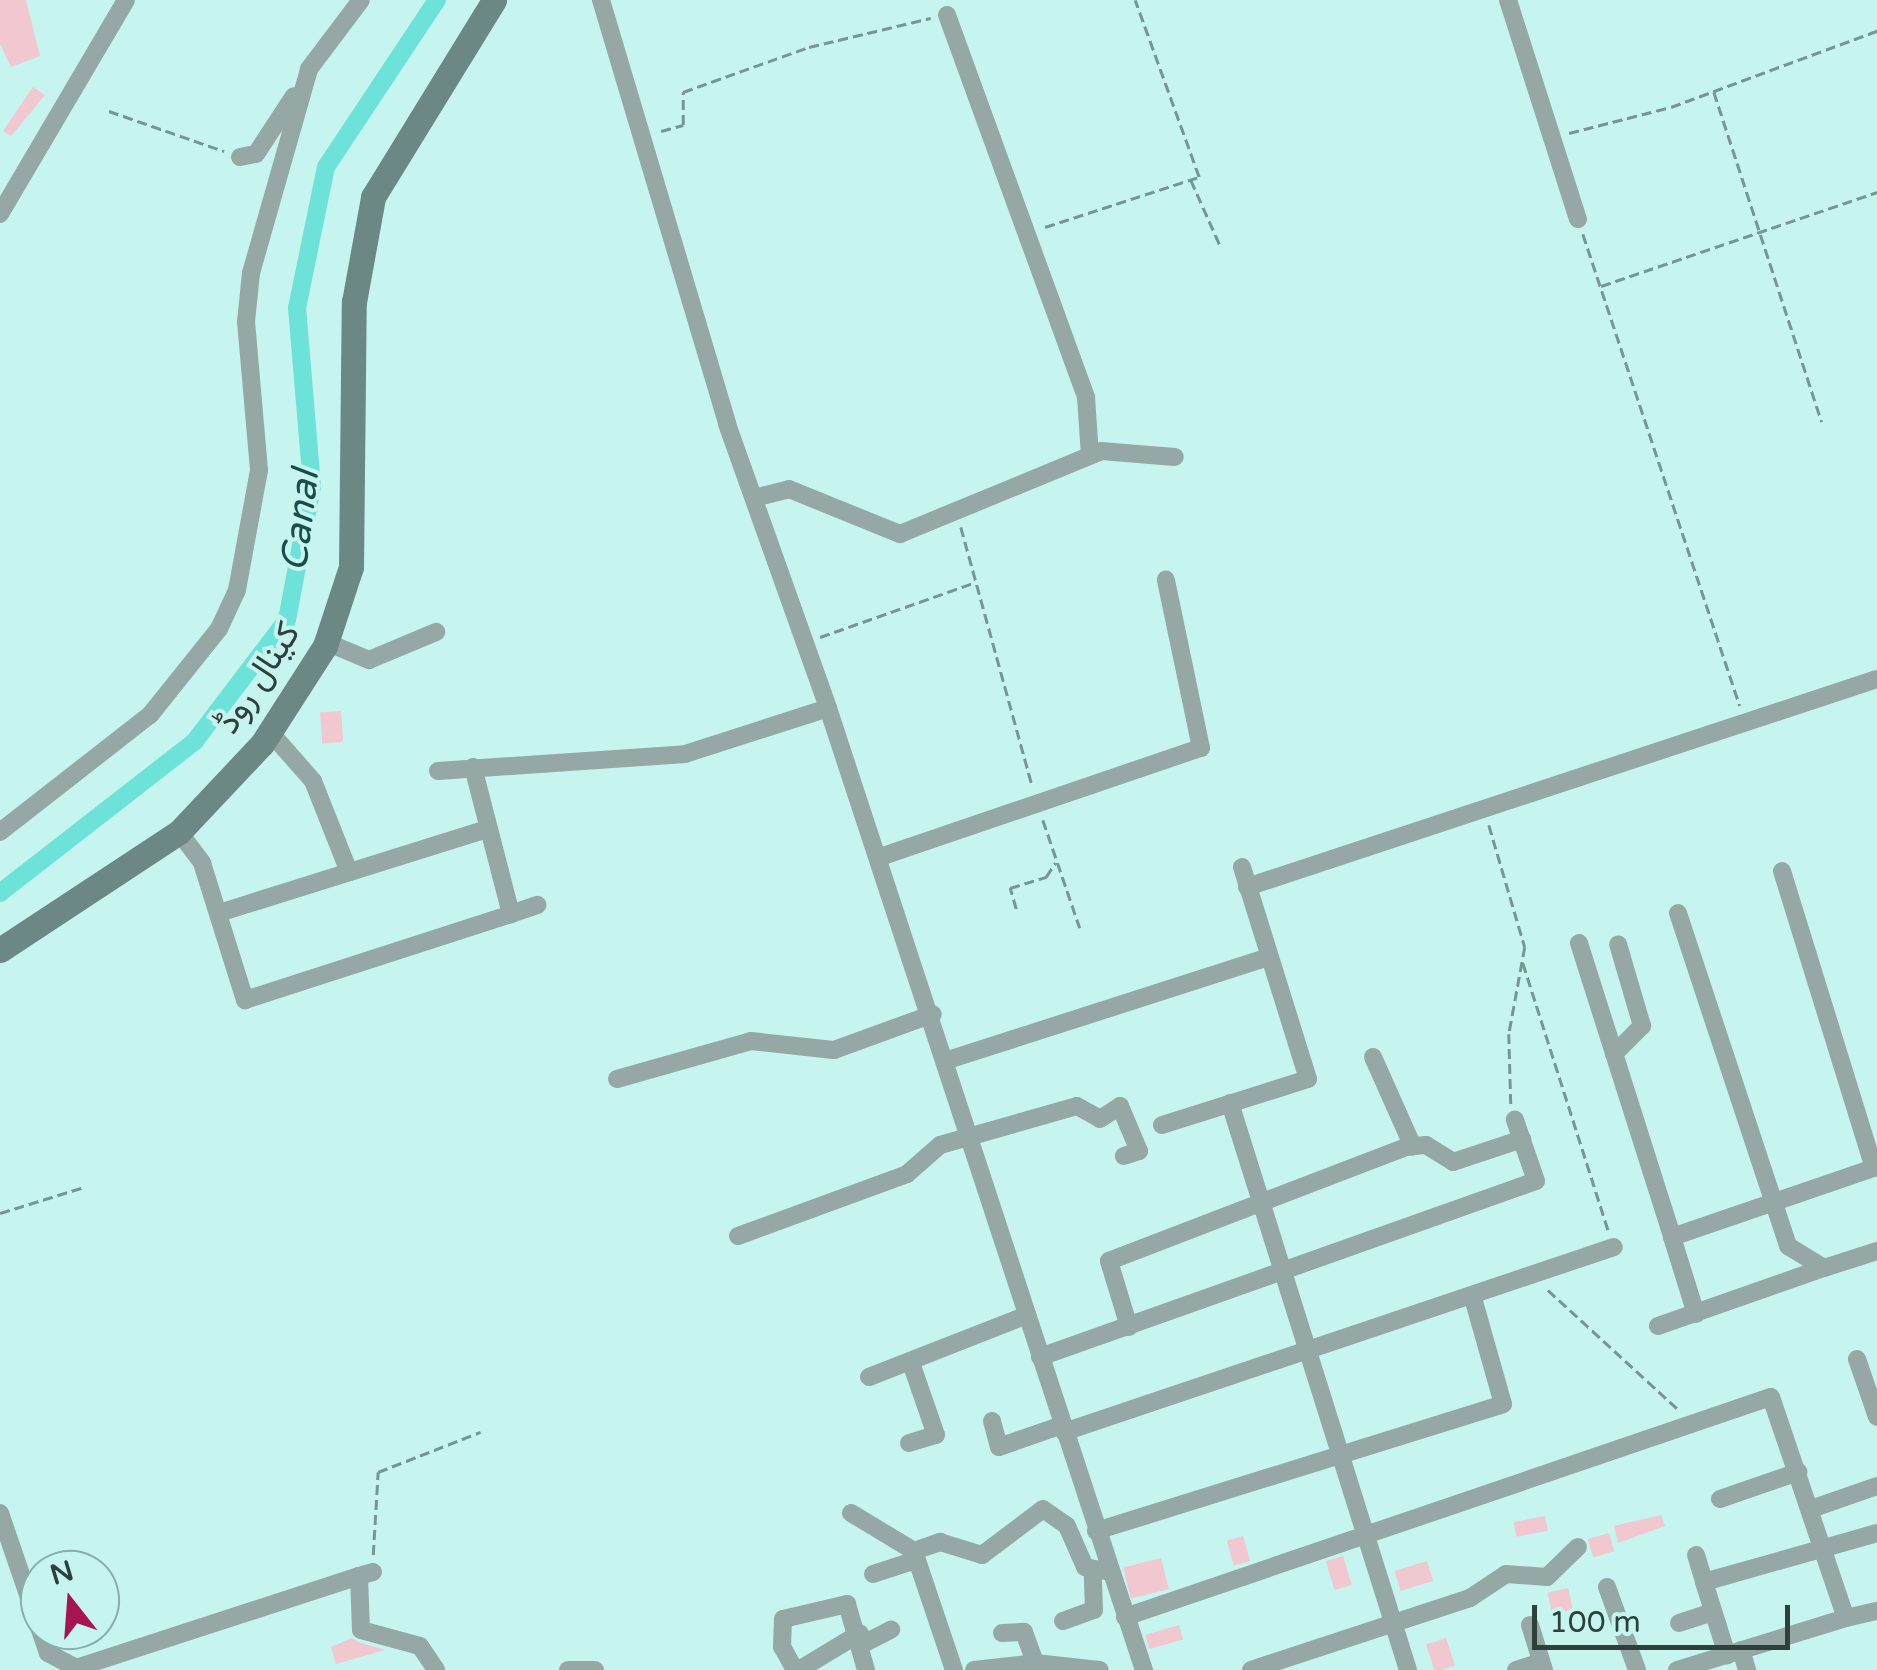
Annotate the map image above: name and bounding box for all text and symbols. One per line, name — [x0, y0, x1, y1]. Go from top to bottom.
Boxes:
water label: Canal — [272, 468, 330, 574]
street label: کینال روڈ — [207, 614, 309, 742]
north arrow — [20, 1550, 120, 1650]
text: N — [46, 1554, 78, 1593]
scale bar — [1537, 1585, 1794, 1647]
text: 100 m — [1549, 1604, 1641, 1641]

